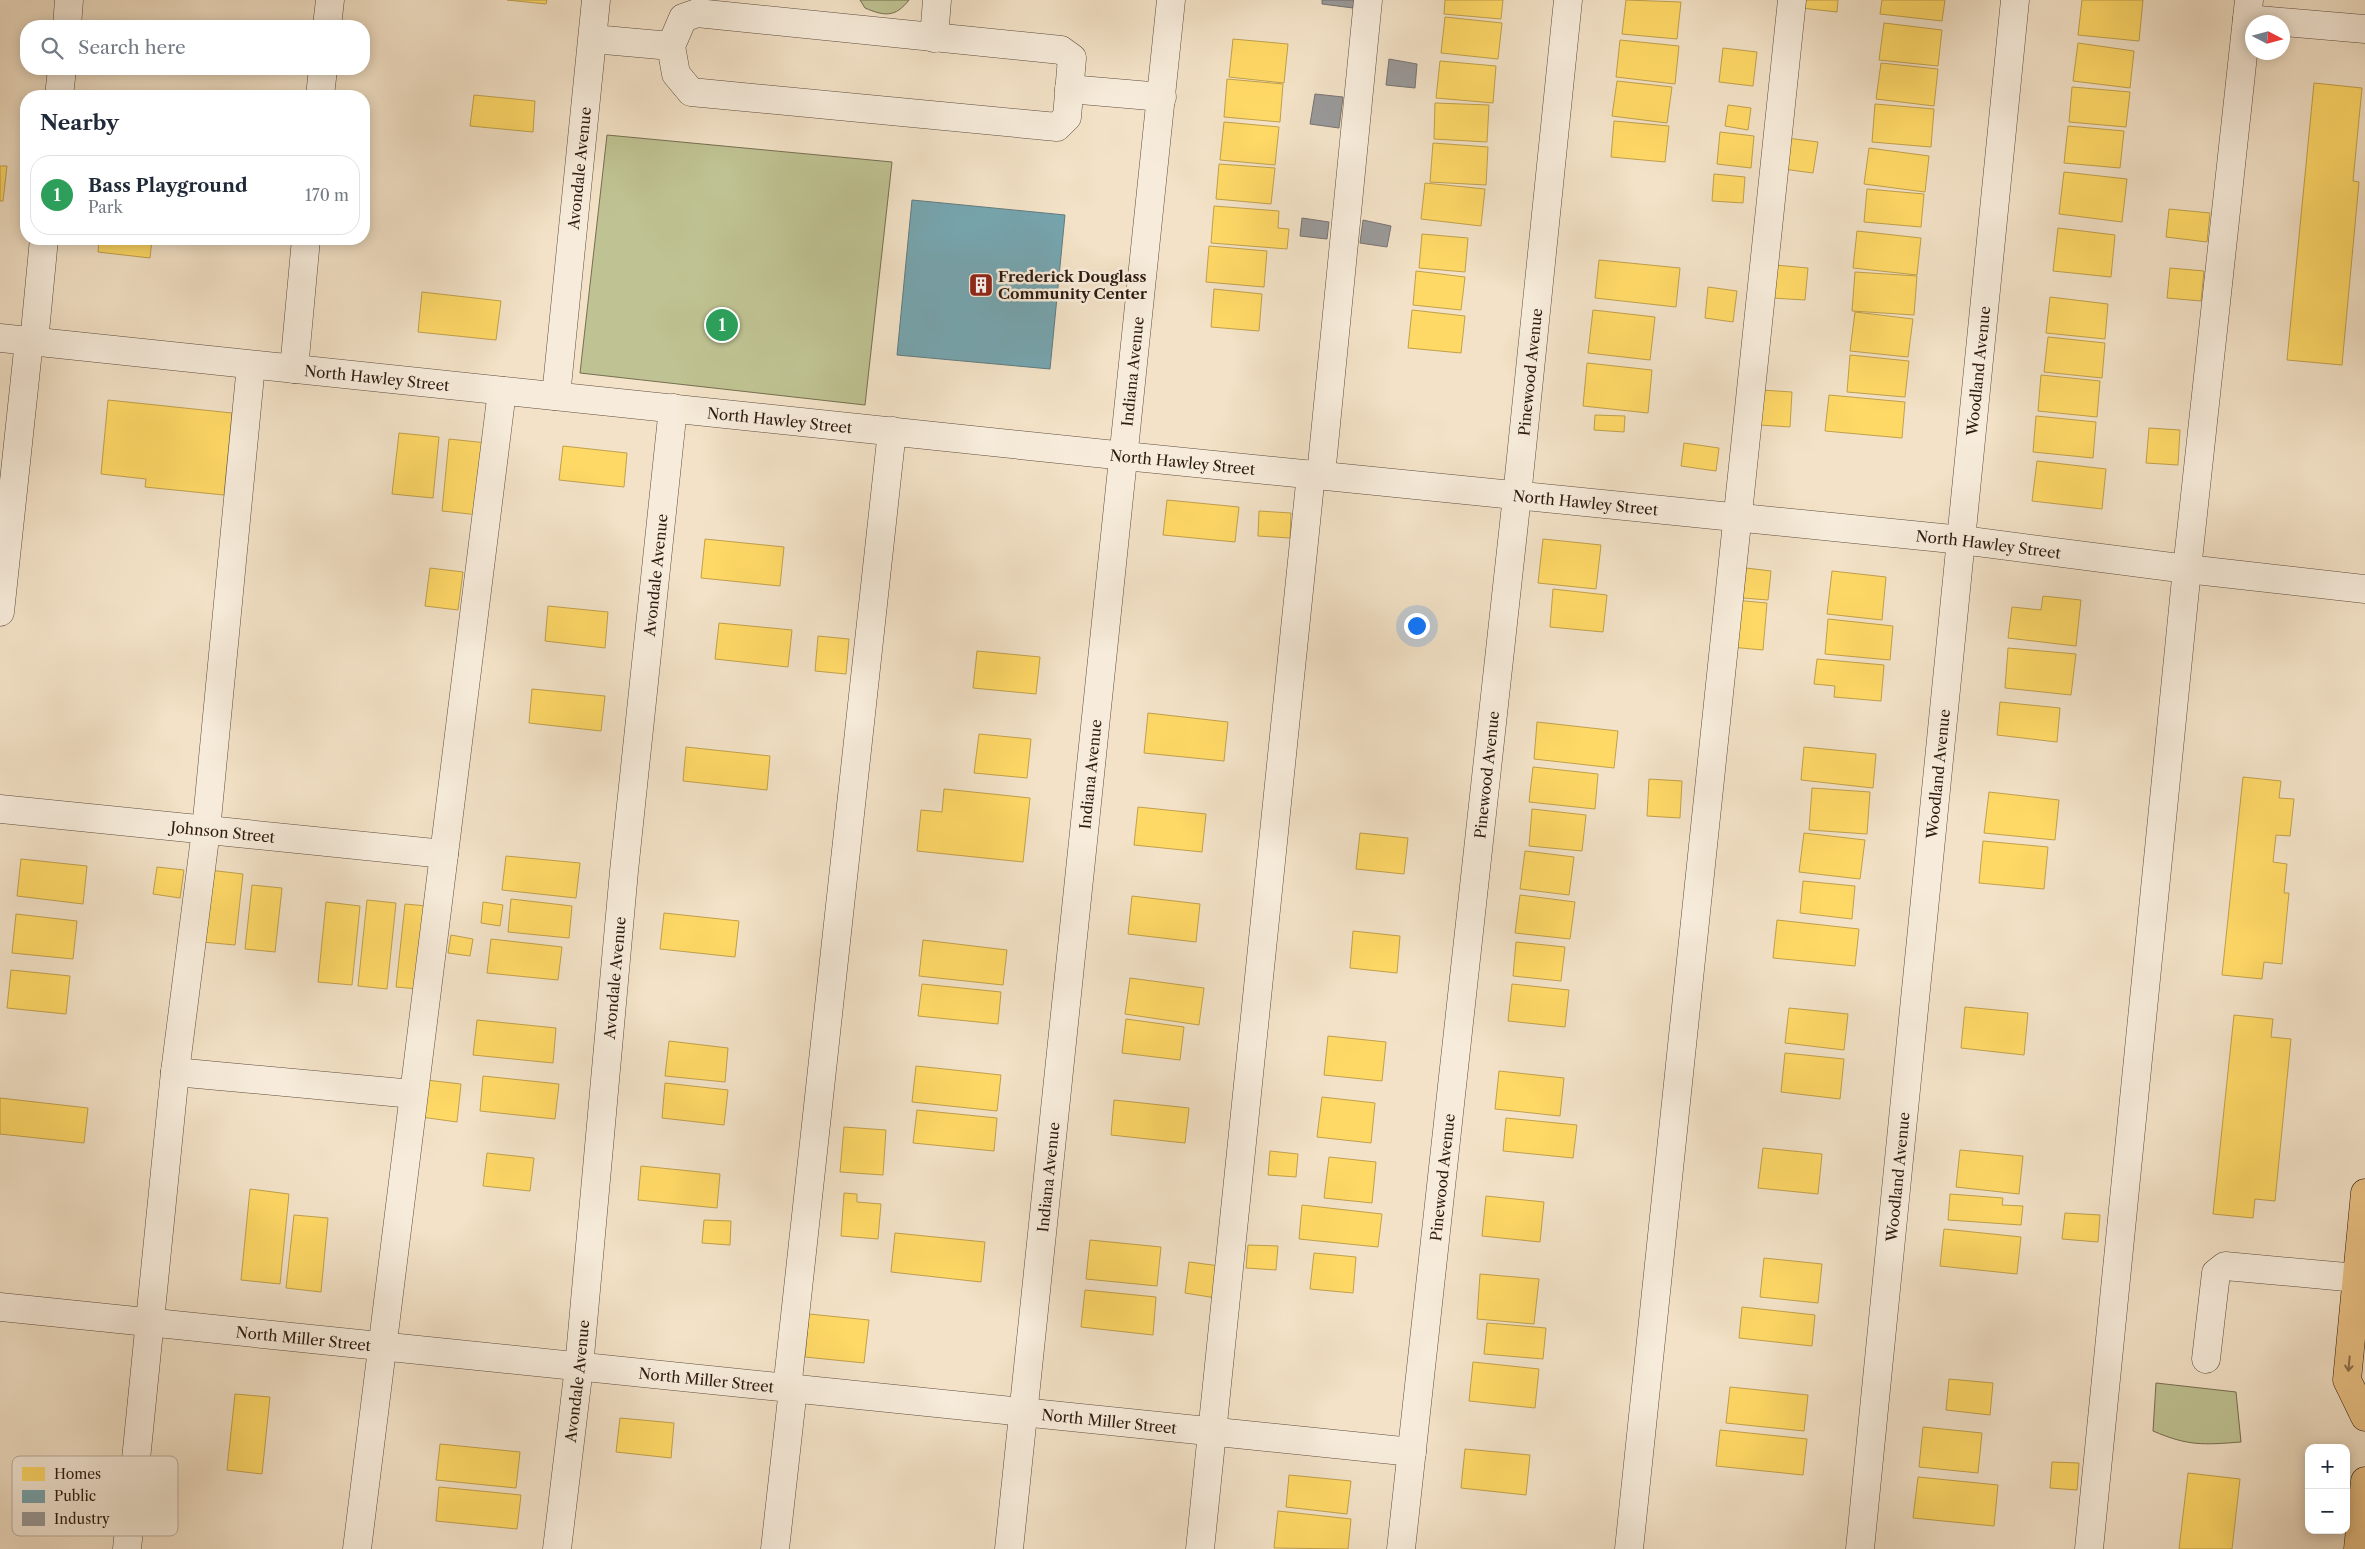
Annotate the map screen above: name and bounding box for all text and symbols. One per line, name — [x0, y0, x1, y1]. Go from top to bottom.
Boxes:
north arrow — [2245, 15, 2290, 60]
search box — [20, 20, 370, 75]
icon: search — [38, 34, 66, 62]
text: Search here — [78, 36, 186, 59]
street label: Avondale Avenue — [563, 106, 595, 231]
text: Nearby — [40, 110, 119, 135]
text: Bass Playground — [88, 174, 248, 197]
text: 1 — [53, 185, 61, 205]
text: 170 m — [305, 185, 349, 205]
text: Park — [88, 197, 123, 217]
place label: Frederick Douglass Community Center — [998, 267, 1148, 303]
building icon: Frederick Douglass Community Center — [968, 272, 994, 298]
street label: Woodland Avenue — [1962, 305, 1994, 438]
pin: 1 — [706, 306, 738, 344]
street label: Pinewood Avenue — [1514, 307, 1546, 437]
street label: Indiana Avenue — [1117, 315, 1147, 427]
street label: North Hawley Street — [303, 360, 451, 395]
street label: North Hawley Street — [706, 403, 854, 437]
street label: North Hawley Street — [1109, 445, 1257, 479]
street label: North Hawley Street — [1512, 485, 1660, 519]
street label: Avondale Avenue — [639, 513, 671, 638]
street label: North Hawley Street — [1915, 526, 2063, 562]
your location — [1404, 613, 1430, 639]
street label: Woodland Avenue — [1922, 708, 1954, 841]
street label: Pinewood Avenue — [1470, 710, 1503, 840]
street label: Indiana Avenue — [1075, 718, 1105, 830]
street label: Johnson Street — [168, 817, 277, 846]
street label: Avondale Avenue — [599, 916, 629, 1041]
street label: Woodland Avenue — [1881, 1111, 1913, 1244]
street label: Pinewood Avenue — [1425, 1112, 1458, 1242]
street label: Indiana Avenue — [1033, 1121, 1063, 1233]
street label: Avondale Avenue — [560, 1319, 593, 1444]
street label: North Miller Street — [235, 1322, 373, 1355]
one-way arrow — [2344, 1356, 2353, 1372]
street label: North Miller Street — [638, 1363, 776, 1396]
street label: North Miller Street — [1041, 1405, 1178, 1437]
map controls — [2305, 1444, 2350, 1534]
button: + — [2305, 1444, 2350, 1489]
legend — [12, 1456, 178, 1536]
text: Homes — [54, 1465, 101, 1483]
text: Public — [54, 1487, 96, 1505]
button: − — [2305, 1489, 2350, 1534]
text: Industry — [54, 1510, 110, 1528]

